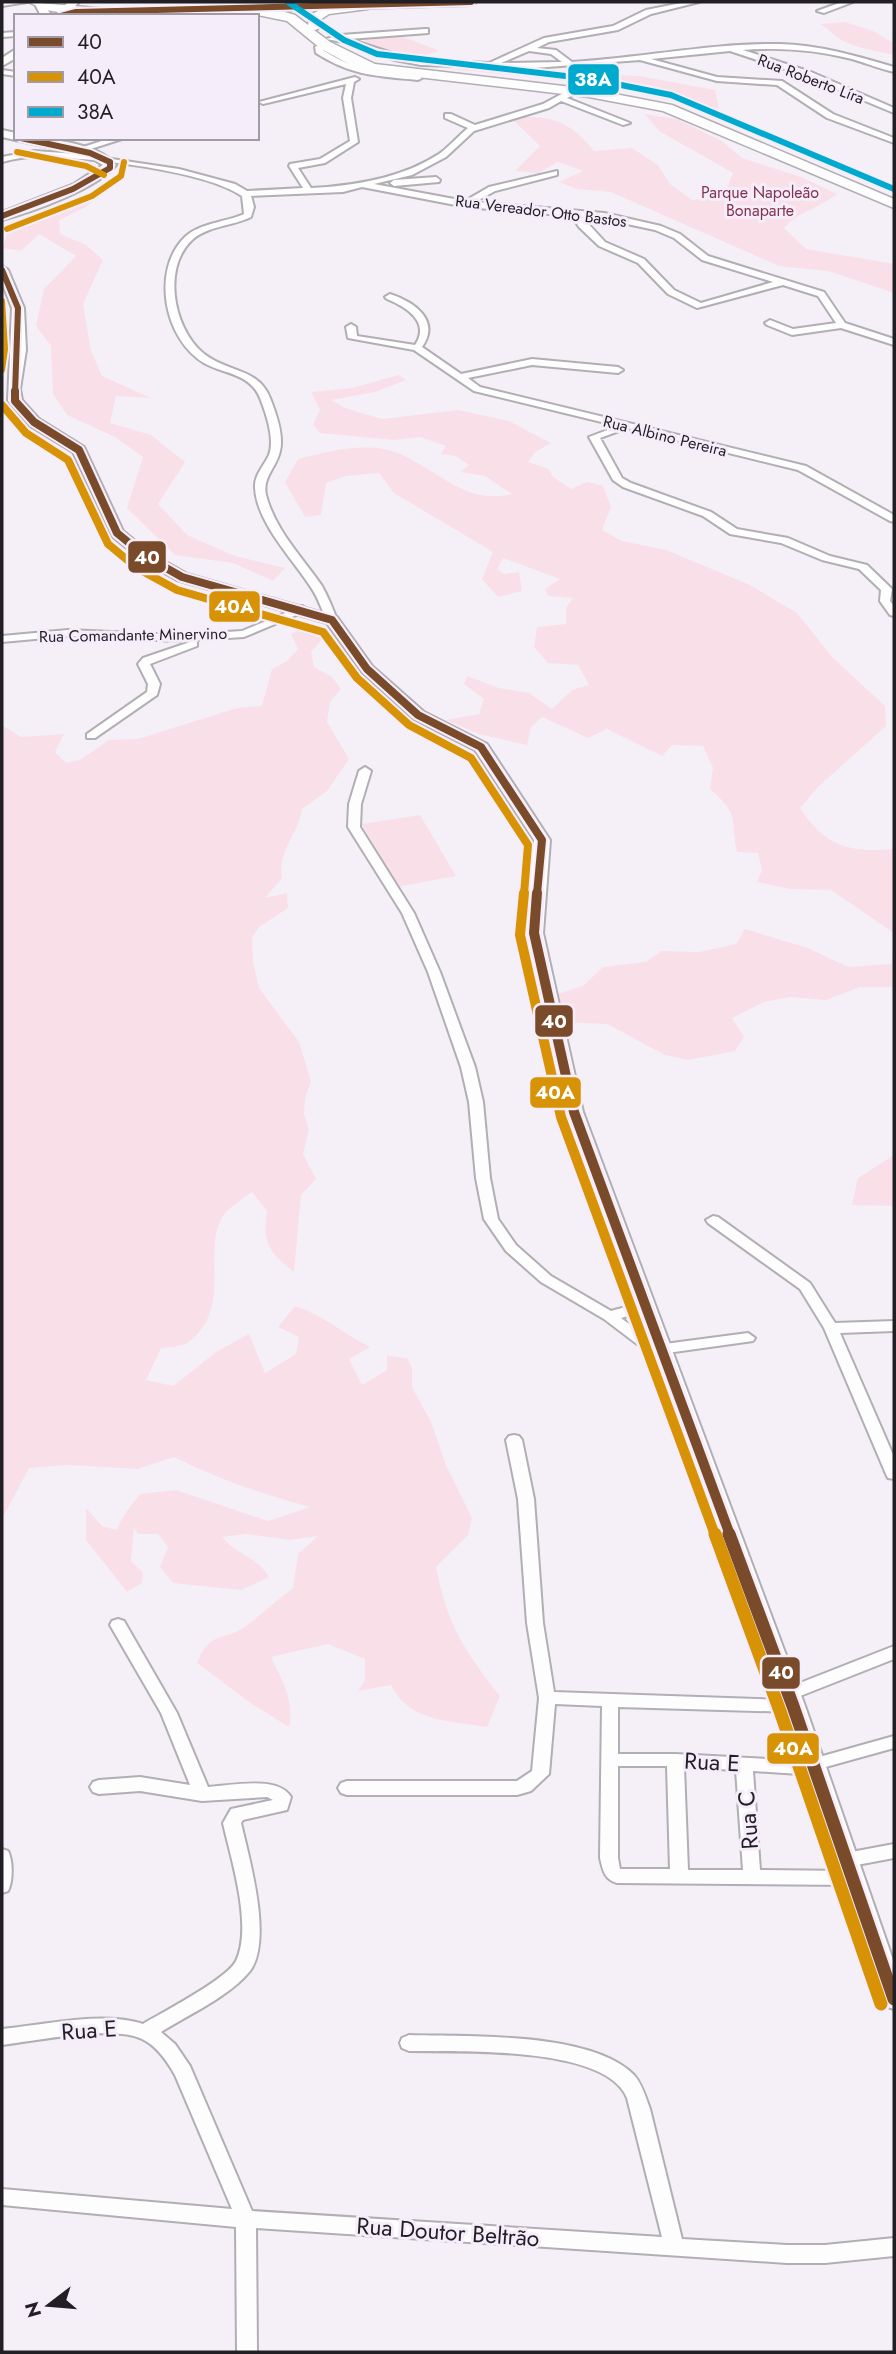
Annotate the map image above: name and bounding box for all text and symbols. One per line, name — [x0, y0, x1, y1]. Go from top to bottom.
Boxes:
legend — [14, 14, 259, 140]
text: 40 — [77, 27, 102, 57]
street label: Rua Roberto Líra — [754, 48, 868, 110]
text: 40A — [77, 62, 116, 92]
line badge: 38A — [567, 63, 620, 96]
text: 38A — [574, 66, 612, 93]
text: 38A — [77, 97, 114, 127]
park label: Parque Napoleão Bonaparte — [701, 181, 819, 222]
street label: Rua Vereador Otto Bastos — [454, 189, 628, 233]
street label: Rua Albino Pereira — [601, 410, 729, 462]
line badge: 40 — [127, 540, 167, 574]
text: 40 — [134, 544, 160, 571]
line badge: 40A — [208, 590, 261, 623]
text: 40A — [214, 593, 254, 620]
street label: Rua Comandante Minervino — [39, 622, 228, 648]
line badge: 40 — [534, 1004, 574, 1038]
text: 40 — [541, 1008, 567, 1035]
line badge: 40A — [529, 1076, 582, 1109]
text: 40A — [535, 1079, 575, 1106]
line badge: 40 — [761, 1656, 801, 1690]
text: 40 — [768, 1659, 794, 1686]
line badge: 40A — [766, 1732, 820, 1765]
text: 40A — [773, 1735, 813, 1762]
street label: Rua E — [683, 1744, 741, 1780]
street label: Rua C — [729, 1790, 767, 1850]
street label: Rua E — [60, 2011, 118, 2049]
street label: Rua Doutor Beltrão — [355, 2209, 541, 2255]
north arrow — [14, 2270, 84, 2340]
text: N — [18, 2299, 48, 2321]

